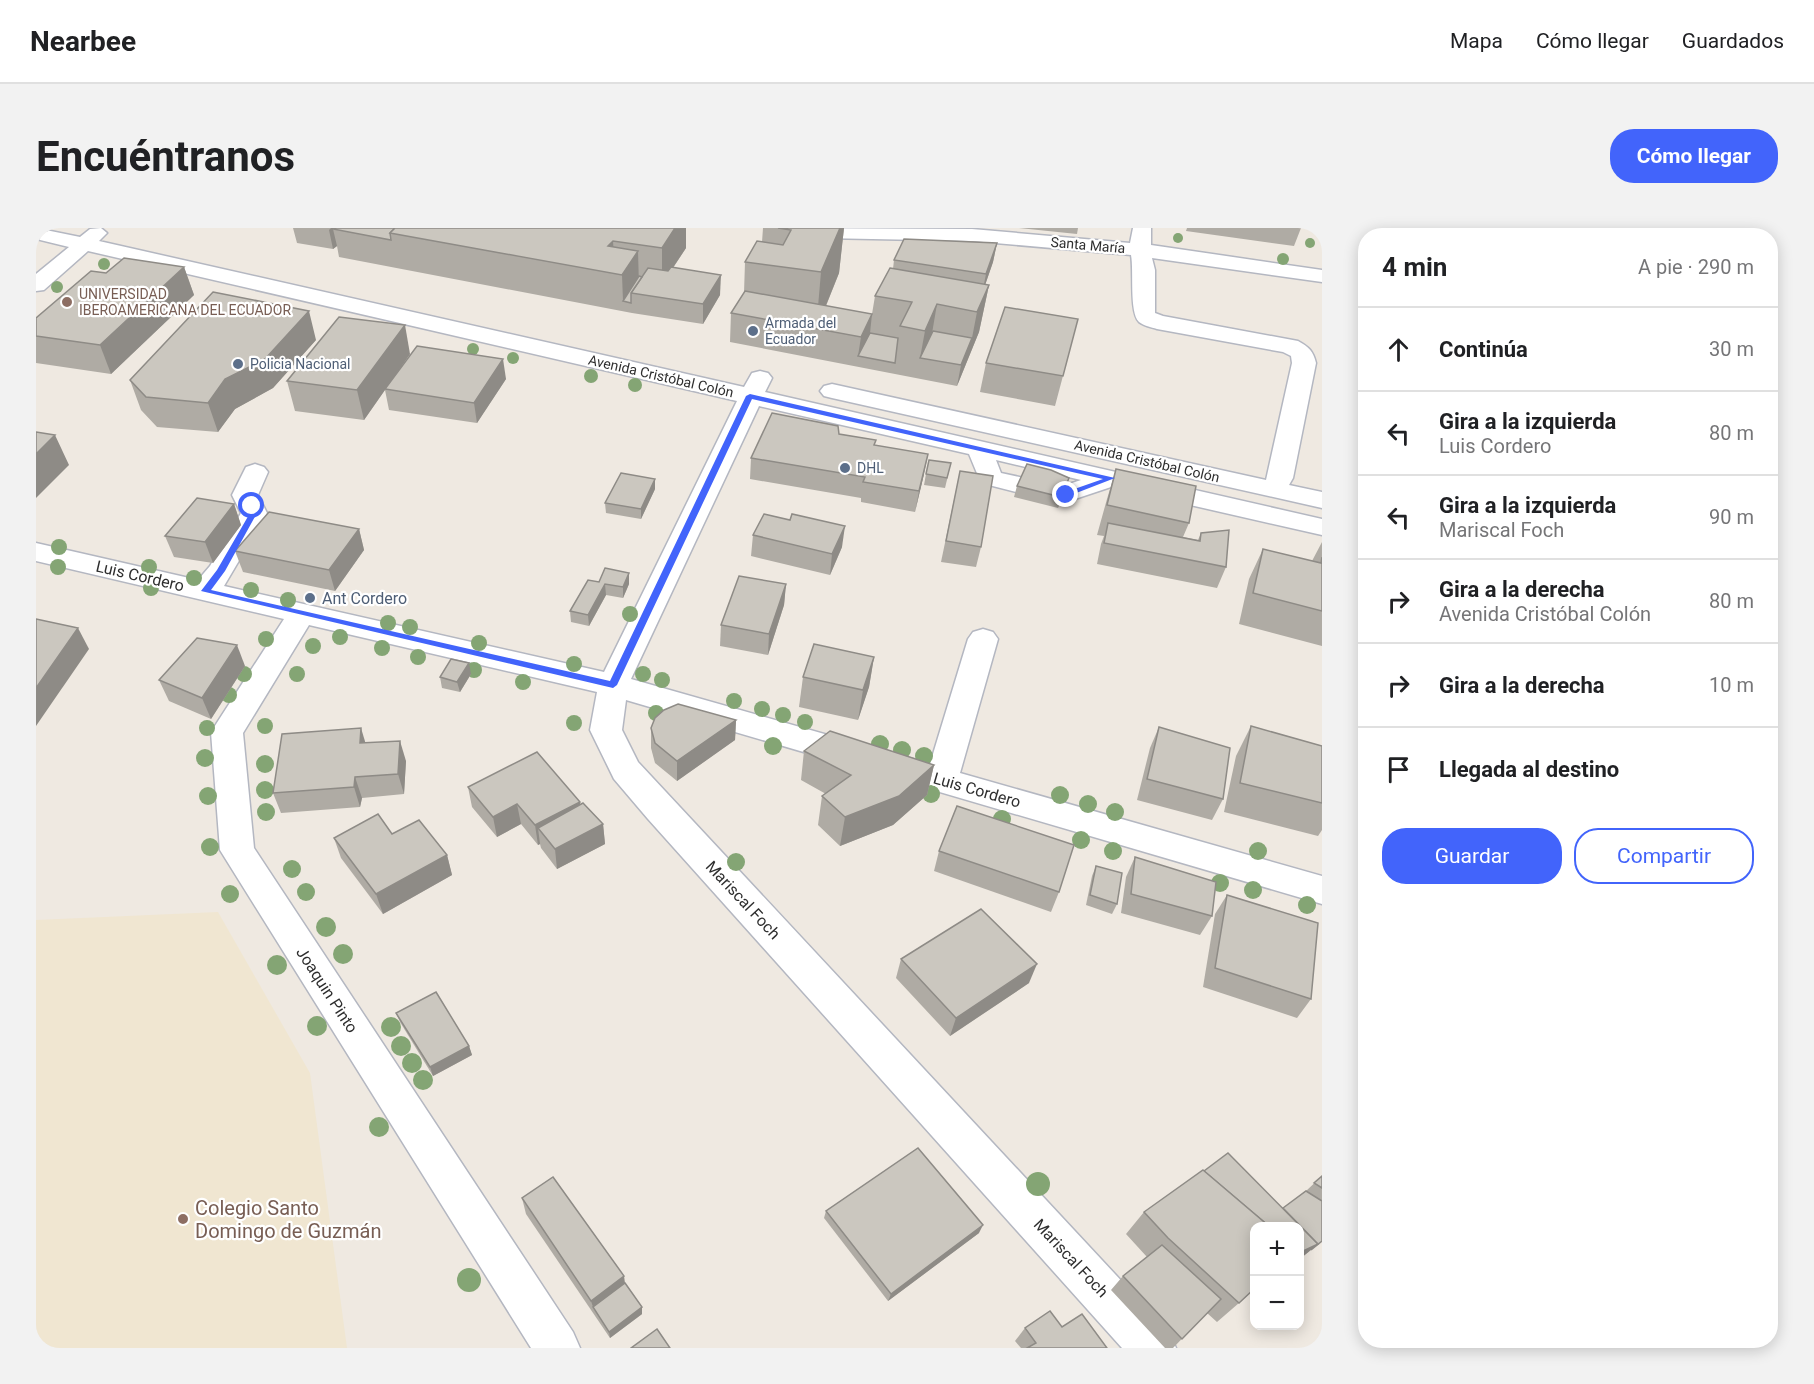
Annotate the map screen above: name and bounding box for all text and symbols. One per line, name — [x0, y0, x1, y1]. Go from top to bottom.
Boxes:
text: Nearbee — [30, 25, 136, 58]
text: Mapa — [1450, 29, 1503, 53]
text: Cómo llegar — [1536, 29, 1649, 53]
text: Guardados — [1682, 29, 1784, 53]
button: Cómo llegar — [1610, 129, 1778, 183]
text: Encuéntranos — [36, 132, 295, 181]
street label: Santa María — [1050, 234, 1126, 256]
text: 4 min — [1382, 252, 1447, 282]
text: A pie · 290 m — [1638, 255, 1754, 279]
place label: UNIVERSIDAD IBEROAMERICANA DEL ECUADOR — [79, 286, 291, 318]
marker: UNIVERSIDAD IBEROAMERICANA DEL ECUADOR — [60, 295, 74, 309]
place label: Armada del Ecuador — [765, 315, 836, 347]
marker: Armada del Ecuador — [746, 324, 760, 338]
icon: ahead — [1382, 333, 1415, 366]
text: Continúa — [1439, 337, 1528, 362]
text: 30 m — [1709, 337, 1754, 361]
street label: Avenida Cristóbal Colón — [587, 352, 735, 400]
place label: Policia Nacional — [250, 356, 350, 372]
marker: Policia Nacional — [231, 357, 245, 371]
text: Gira a la izquierda — [1439, 409, 1616, 434]
icon: left — [1382, 417, 1415, 450]
text: 80 m — [1709, 421, 1754, 445]
text: Luis Cordero — [1439, 434, 1551, 458]
street label: Avenida Cristóbal Colón — [1073, 437, 1221, 485]
place label: DHL — [857, 460, 884, 476]
marker: DHL — [838, 461, 852, 475]
route end — [1052, 481, 1078, 507]
route start — [238, 492, 264, 518]
text: Gira a la izquierda — [1439, 493, 1616, 518]
icon: left — [1382, 501, 1415, 534]
text: 90 m — [1709, 505, 1754, 529]
text: Mariscal Foch — [1439, 518, 1564, 542]
street label: Luis Cordero — [94, 557, 186, 595]
text: Gira a la derecha — [1439, 577, 1605, 602]
icon: right — [1382, 585, 1415, 618]
place label: Ant Cordero — [322, 589, 407, 608]
text: 80 m — [1709, 589, 1754, 613]
marker: Ant Cordero — [303, 591, 317, 605]
text: Avenida Cristóbal Colón — [1439, 602, 1651, 626]
icon: right — [1382, 669, 1415, 702]
text: Gira a la derecha — [1439, 673, 1605, 698]
text: 10 m — [1709, 673, 1754, 697]
icon: arrive — [1382, 753, 1415, 786]
text: Llegada al destino — [1439, 757, 1619, 782]
street label: Luis Cordero — [931, 768, 1023, 812]
button: Guardar — [1382, 828, 1562, 884]
button: Compartir — [1574, 828, 1754, 884]
street label: Mariscal Foch — [702, 857, 784, 943]
street label: Joaquin Pinto — [292, 944, 362, 1036]
place label: Colegio Santo Domingo de Guzmán — [195, 1196, 381, 1243]
marker: Colegio Santo Domingo de Guzmán — [176, 1212, 190, 1226]
street label: Mariscal Foch — [1030, 1215, 1112, 1301]
map controls — [1250, 1222, 1304, 1330]
button: + — [1250, 1222, 1304, 1276]
button: − — [1250, 1276, 1304, 1330]

